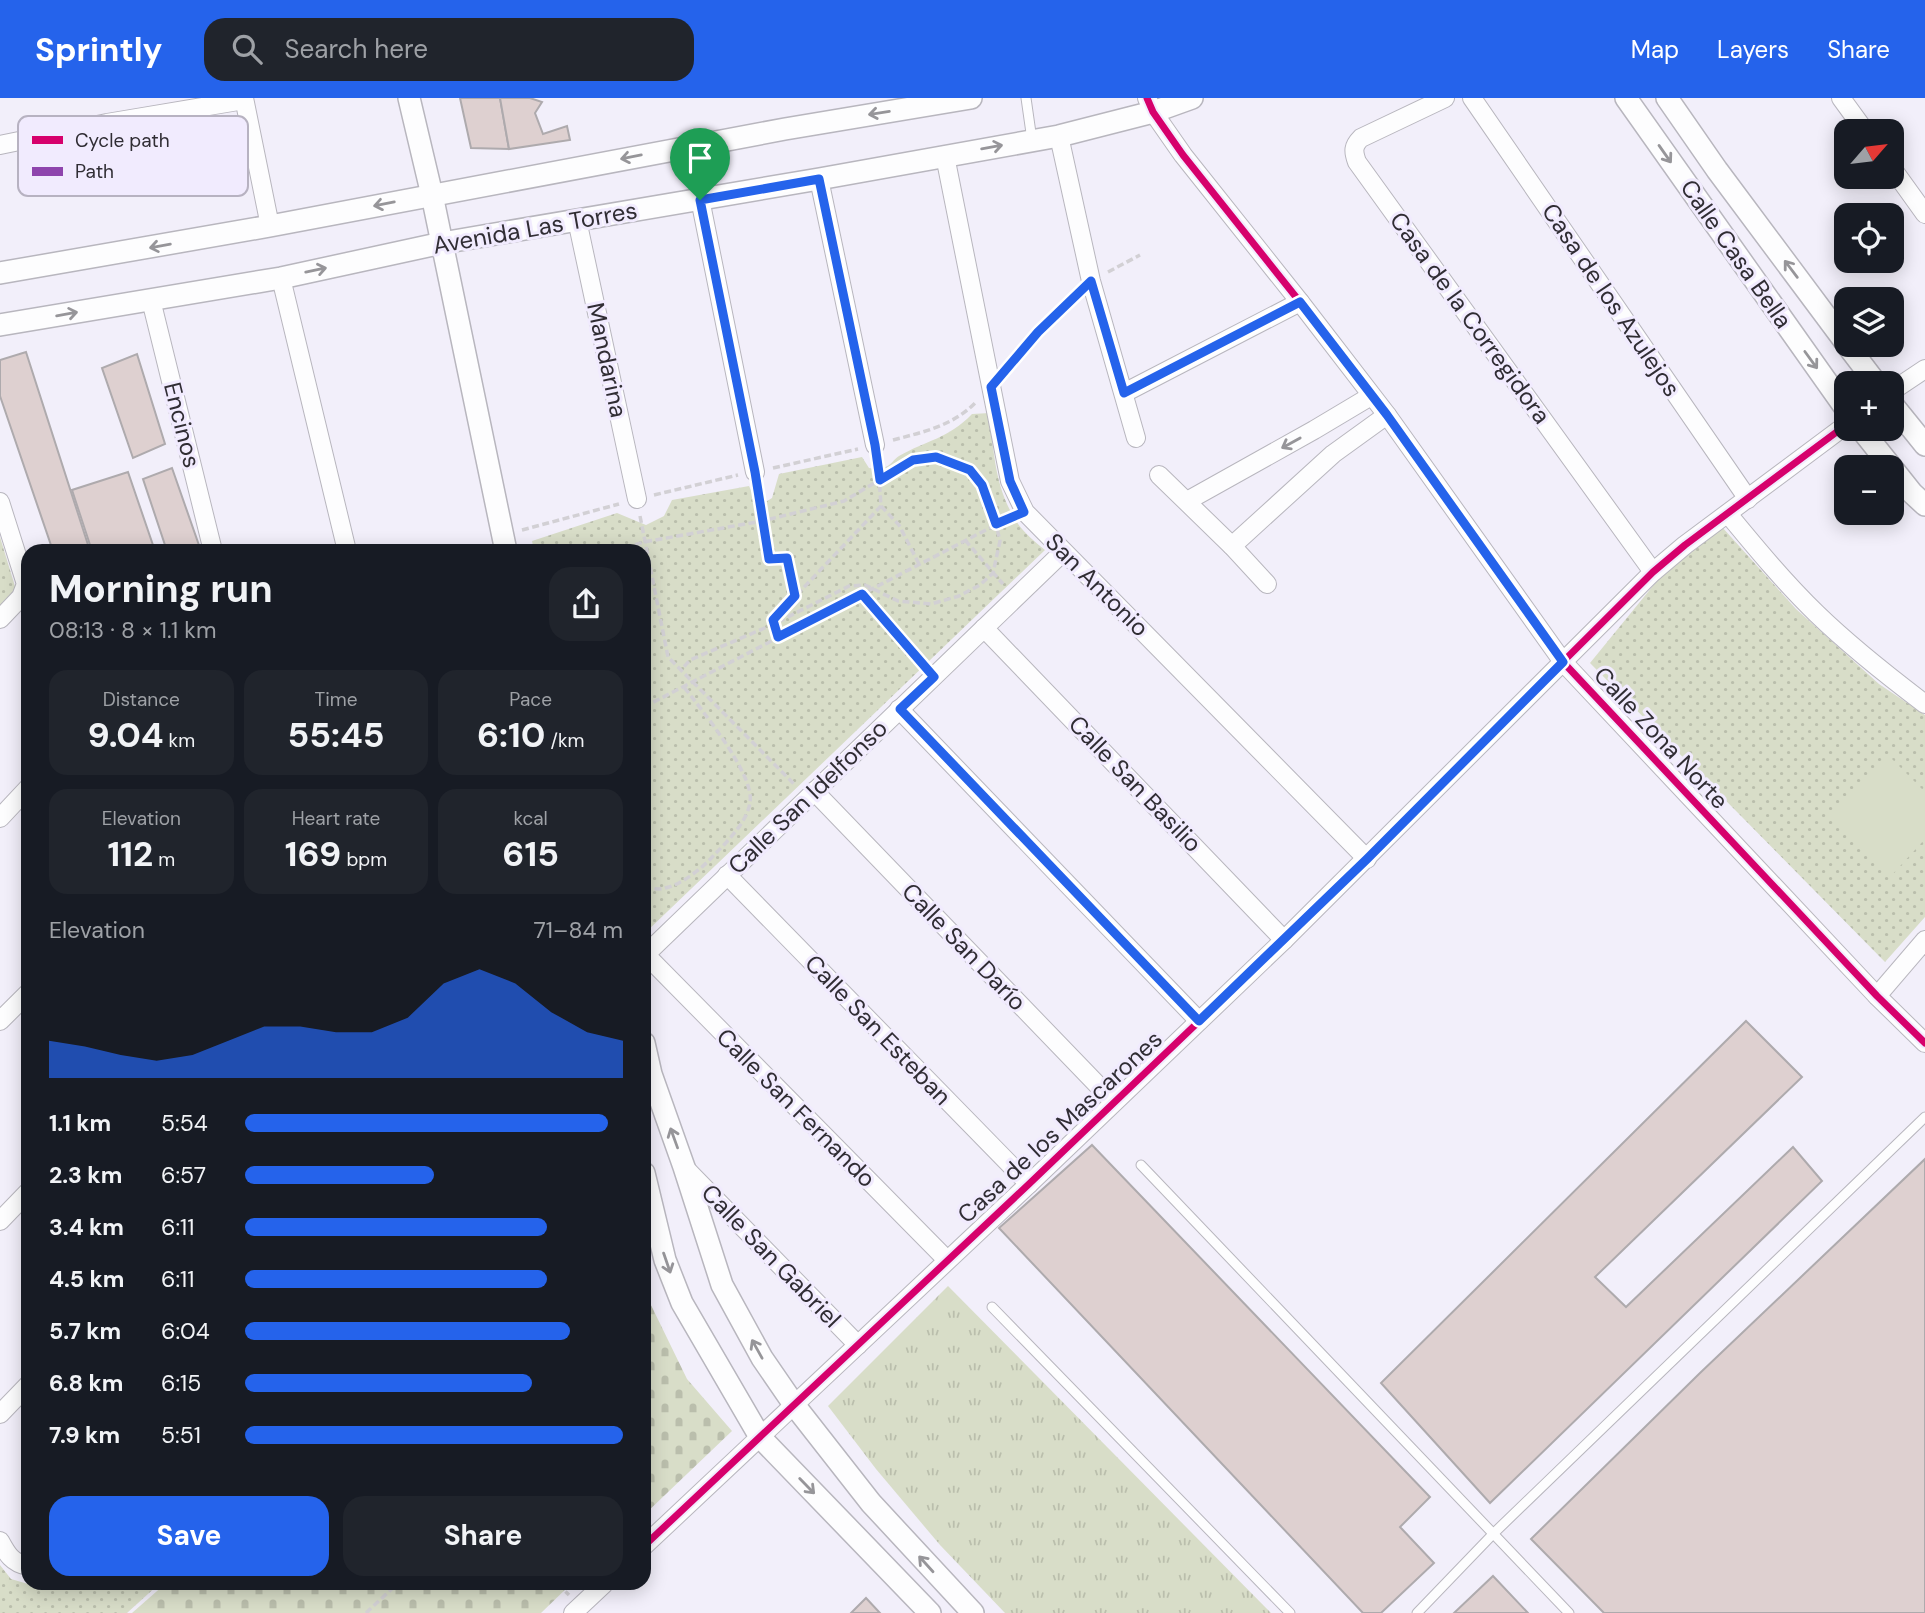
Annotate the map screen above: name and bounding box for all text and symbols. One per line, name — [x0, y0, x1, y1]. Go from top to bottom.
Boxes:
search box — [204, 18, 694, 81]
text: Sprintly — [35, 28, 162, 71]
icon: search — [228, 30, 266, 68]
text: Search here — [284, 32, 428, 66]
text: Map — [1631, 34, 1679, 65]
text: Layers — [1717, 34, 1789, 65]
text: Share — [1827, 34, 1890, 65]
one-way arrow — [868, 107, 891, 120]
legend — [18, 116, 248, 196]
north arrow — [1834, 119, 1904, 189]
map controls — [1834, 119, 1904, 525]
text: Cycle path — [75, 128, 170, 153]
pin — [670, 128, 730, 200]
icon: arrive — [681, 139, 719, 177]
one-way arrow — [980, 140, 1003, 154]
one-way arrow — [1658, 144, 1672, 163]
one-way arrow — [620, 151, 643, 165]
text: Path — [75, 159, 114, 184]
street label: Calle Casa Bella — [1674, 173, 1799, 334]
street label: Avenida Las Torres — [430, 194, 640, 261]
street label: Casa de los Azulejos — [1535, 197, 1688, 402]
one-way arrow — [373, 198, 396, 212]
button: locate — [1834, 203, 1904, 273]
street label: Casa de la Corregidora — [1383, 206, 1558, 430]
one-way arrow — [149, 240, 172, 253]
one-way arrow — [1784, 260, 1798, 279]
one-way arrow — [304, 263, 326, 276]
button: layers — [1834, 287, 1904, 357]
street label: Mandarina — [580, 300, 635, 420]
one-way arrow — [55, 307, 78, 320]
one-way arrow — [1804, 350, 1818, 369]
button: + — [1834, 371, 1904, 441]
street label: Encinos — [157, 379, 208, 471]
one-way arrow — [1281, 437, 1302, 450]
button: − — [1834, 455, 1904, 525]
street label: San Antonio — [1039, 526, 1156, 643]
text: Morning run — [49, 564, 273, 614]
button: share — [549, 567, 623, 641]
text: 08:13 · 8 × 1.1 km — [49, 615, 216, 645]
street label: Calle Zona Norte — [1587, 660, 1735, 815]
text: Distance — [103, 687, 180, 712]
text: Time — [315, 687, 357, 712]
text: Pace — [509, 687, 552, 712]
street label: Calle San Basilio — [1062, 709, 1209, 859]
text: 9.04 — [88, 712, 164, 758]
text: 55:45 — [288, 712, 384, 758]
text: 6:10 — [477, 712, 545, 758]
street label: Calle San Idelfonso — [721, 713, 894, 881]
text: km — [164, 728, 195, 753]
text: /km — [545, 728, 584, 753]
text: Elevation — [102, 806, 181, 831]
text: Heart rate — [292, 806, 380, 831]
text: kcal — [513, 806, 548, 831]
text: 112 — [107, 831, 153, 877]
text: 169 — [285, 831, 341, 877]
text: 615 — [502, 831, 559, 877]
text: m — [153, 847, 175, 872]
text: bpm — [341, 847, 387, 872]
street label: Calle San Darío — [895, 876, 1033, 1017]
text: Elevation — [49, 915, 145, 945]
text: 71–84 m — [534, 915, 623, 945]
street label: Calle San Esteban — [799, 948, 958, 1112]
street label: Calle San Fernando — [710, 1021, 883, 1194]
street label: Casa de los Mascarones — [951, 1024, 1169, 1230]
text: 1.1 km — [49, 1108, 111, 1138]
text: 5:54 — [161, 1108, 208, 1138]
one-way arrow — [667, 1127, 679, 1149]
text: 2.3 km — [49, 1160, 122, 1190]
text: 6:57 — [161, 1160, 206, 1190]
street label: Calle San Gabriel — [695, 1177, 848, 1334]
text: 3.4 km — [49, 1212, 124, 1242]
text: 6:11 — [161, 1212, 194, 1242]
one-way arrow — [661, 1252, 674, 1274]
text: 4.5 km — [49, 1264, 124, 1294]
text: 6:11 — [161, 1264, 194, 1294]
text: 5.7 km — [49, 1316, 121, 1346]
text: 6:04 — [161, 1316, 210, 1346]
one-way arrow — [750, 1339, 763, 1360]
text: 6.8 km — [49, 1368, 124, 1398]
text: 6:15 — [161, 1368, 201, 1398]
text: 7.9 km — [49, 1420, 120, 1450]
text: 5:51 — [161, 1420, 201, 1450]
one-way arrow — [799, 1477, 816, 1494]
button: Save — [49, 1496, 329, 1576]
button: Share — [343, 1496, 623, 1576]
one-way arrow — [918, 1555, 934, 1573]

